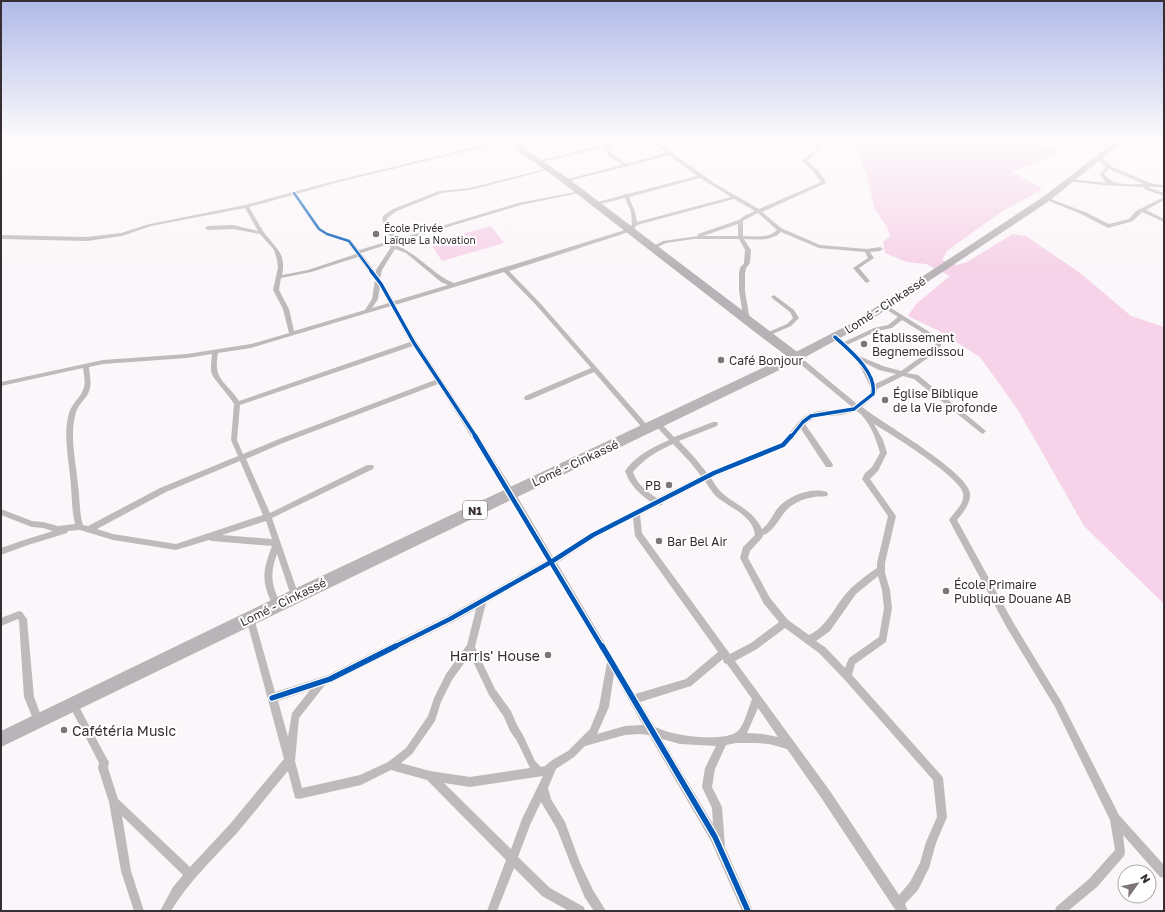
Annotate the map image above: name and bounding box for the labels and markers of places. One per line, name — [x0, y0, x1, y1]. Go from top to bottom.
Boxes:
place label: École Privée Laïque La Novation — [384, 222, 476, 246]
marker: École Privée Laïque La Novation — [371, 229, 381, 239]
place label: Établissement Begnemedissou — [872, 330, 964, 359]
marker: Établissement Begnemedissou — [859, 339, 869, 349]
place label: Café Bonjour — [729, 353, 803, 368]
marker: Café Bonjour — [716, 355, 726, 365]
place label: Église Biblique de la Vie profonde — [893, 386, 997, 415]
marker: Église Biblique de la Vie profonde — [880, 395, 890, 405]
place label: PB — [645, 478, 661, 493]
marker: PB — [664, 480, 674, 490]
place label: Bar Bel Air — [667, 534, 728, 549]
marker: Bar Bel Air — [654, 536, 664, 546]
place label: École Primaire Publique Douane AB — [954, 577, 1071, 606]
marker: École Primaire Publique Douane AB — [941, 586, 951, 596]
place label: Harris' House — [450, 647, 540, 664]
marker: Harris' House — [543, 650, 553, 660]
place label: Cafétéria Music — [72, 722, 177, 739]
marker: Cafétéria Music — [59, 725, 69, 735]

